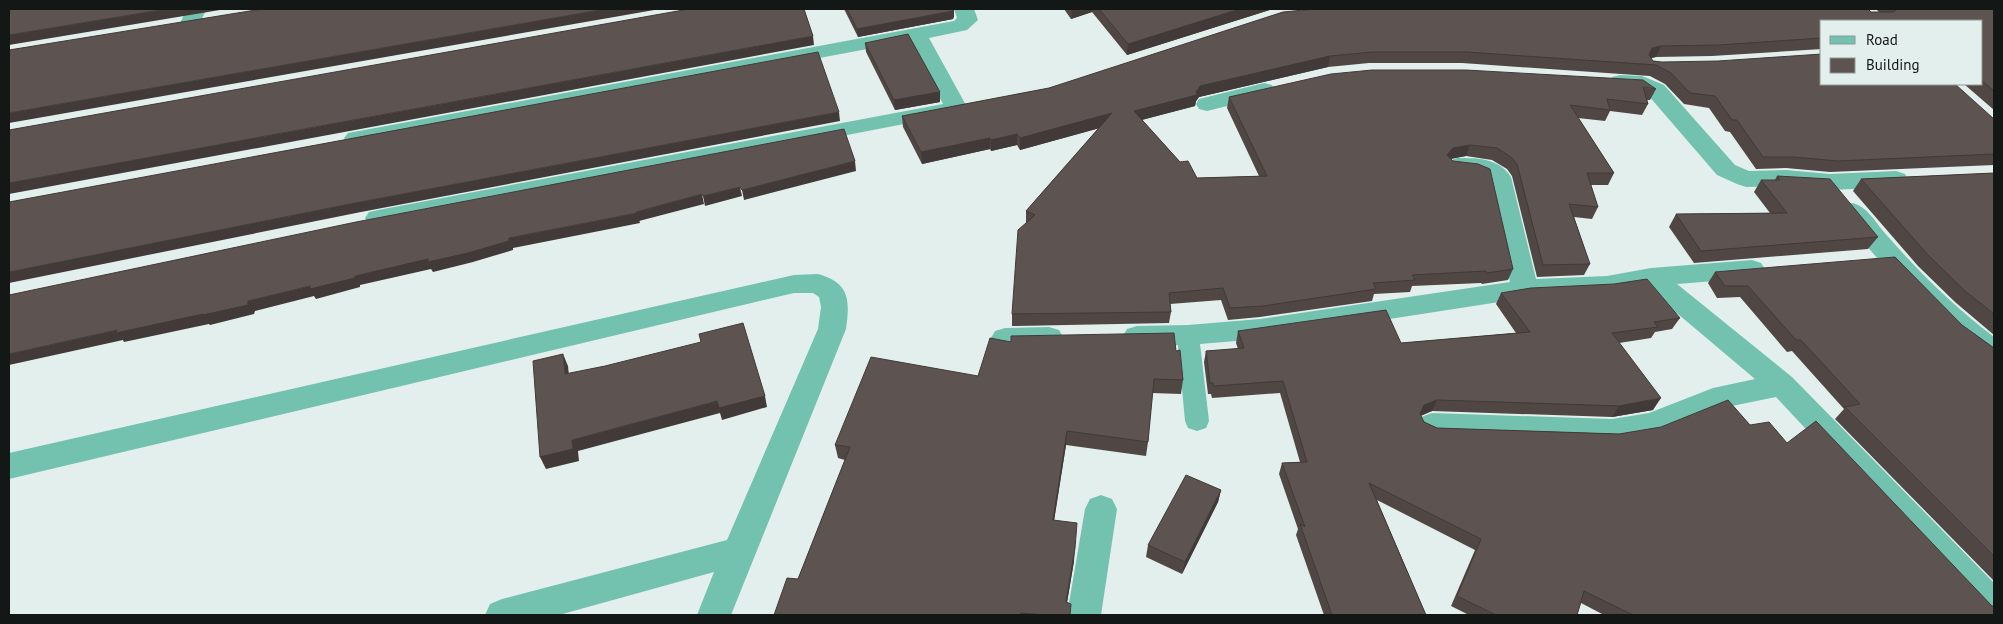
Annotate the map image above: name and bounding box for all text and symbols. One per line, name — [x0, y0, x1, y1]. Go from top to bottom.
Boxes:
legend — [1820, 20, 1983, 85]
text: Road — [1866, 30, 1898, 49]
text: Building — [1866, 55, 1920, 74]

